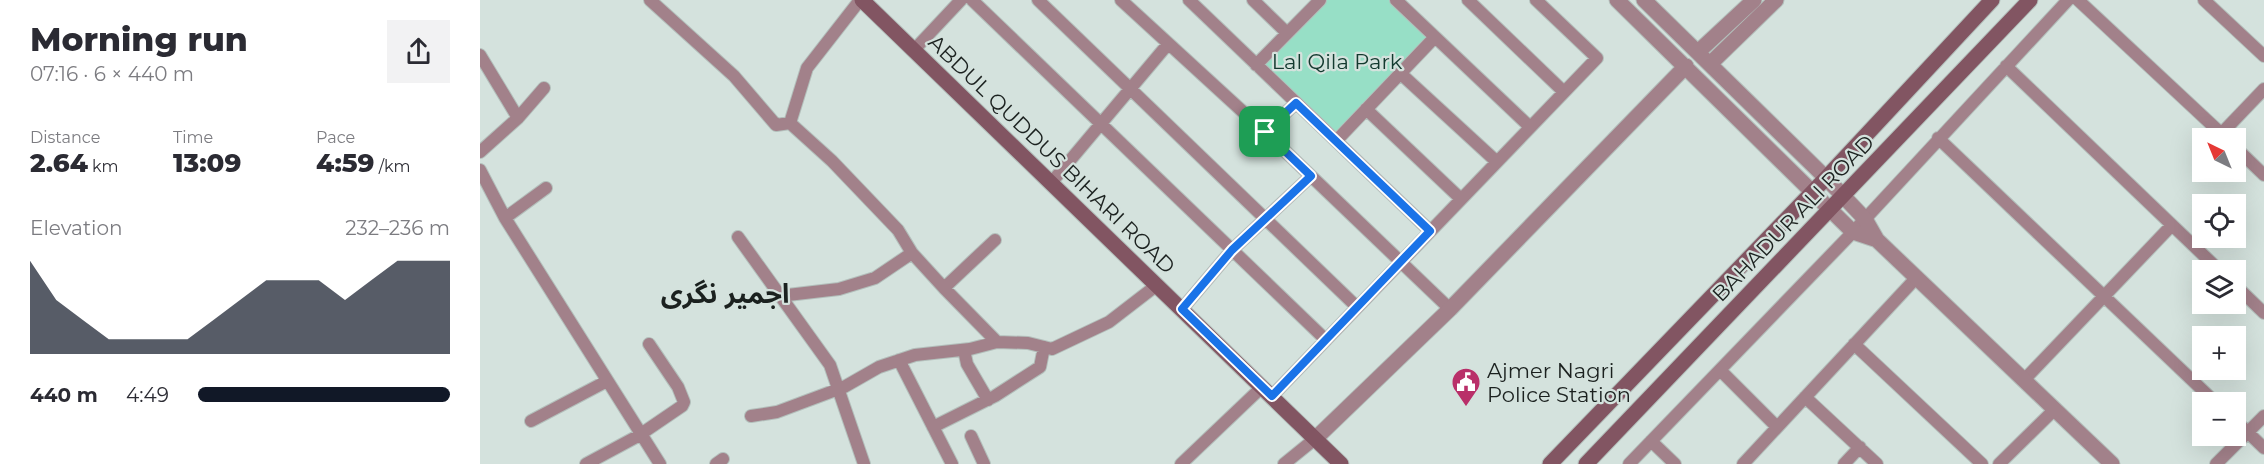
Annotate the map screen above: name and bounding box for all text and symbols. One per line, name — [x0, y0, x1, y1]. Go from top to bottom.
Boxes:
text: Morning run — [30, 19, 248, 59]
button: share — [387, 20, 450, 83]
street label: ABDUL QUDDUS BIHARI ROAD — [924, 29, 1180, 279]
park label: Lal Qila Park — [1272, 49, 1403, 74]
text: 07:16 · 6 × 440 m — [30, 62, 194, 86]
pin — [1239, 106, 1290, 157]
icon: arrive — [1248, 115, 1281, 148]
text: Distance — [30, 128, 100, 147]
text: Time — [173, 128, 213, 147]
text: Pace — [316, 128, 355, 147]
north arrow — [2192, 128, 2246, 182]
map controls — [2192, 128, 2246, 446]
street label: BAHADUR ALI ROAD — [1707, 130, 1879, 306]
text: 2.64 — [30, 147, 88, 179]
text: 13:09 — [173, 147, 241, 179]
text: 4:59 — [316, 147, 374, 179]
text: km — [88, 157, 119, 176]
text: /km — [374, 157, 411, 176]
button: locate — [2192, 194, 2246, 248]
text: Elevation — [30, 216, 122, 240]
text: 232–236 m — [345, 216, 450, 240]
button: layers — [2192, 260, 2246, 314]
district label: اجمیر نگری — [661, 277, 789, 310]
button: + — [2192, 326, 2246, 380]
place label: Ajmer Nagri Police Station — [1487, 358, 1631, 407]
public building icon: Ajmer Nagri Police Station — [1450, 366, 1482, 408]
text: 440 m — [30, 383, 98, 407]
text: 4:49 — [126, 383, 169, 407]
button: − — [2192, 392, 2246, 446]

